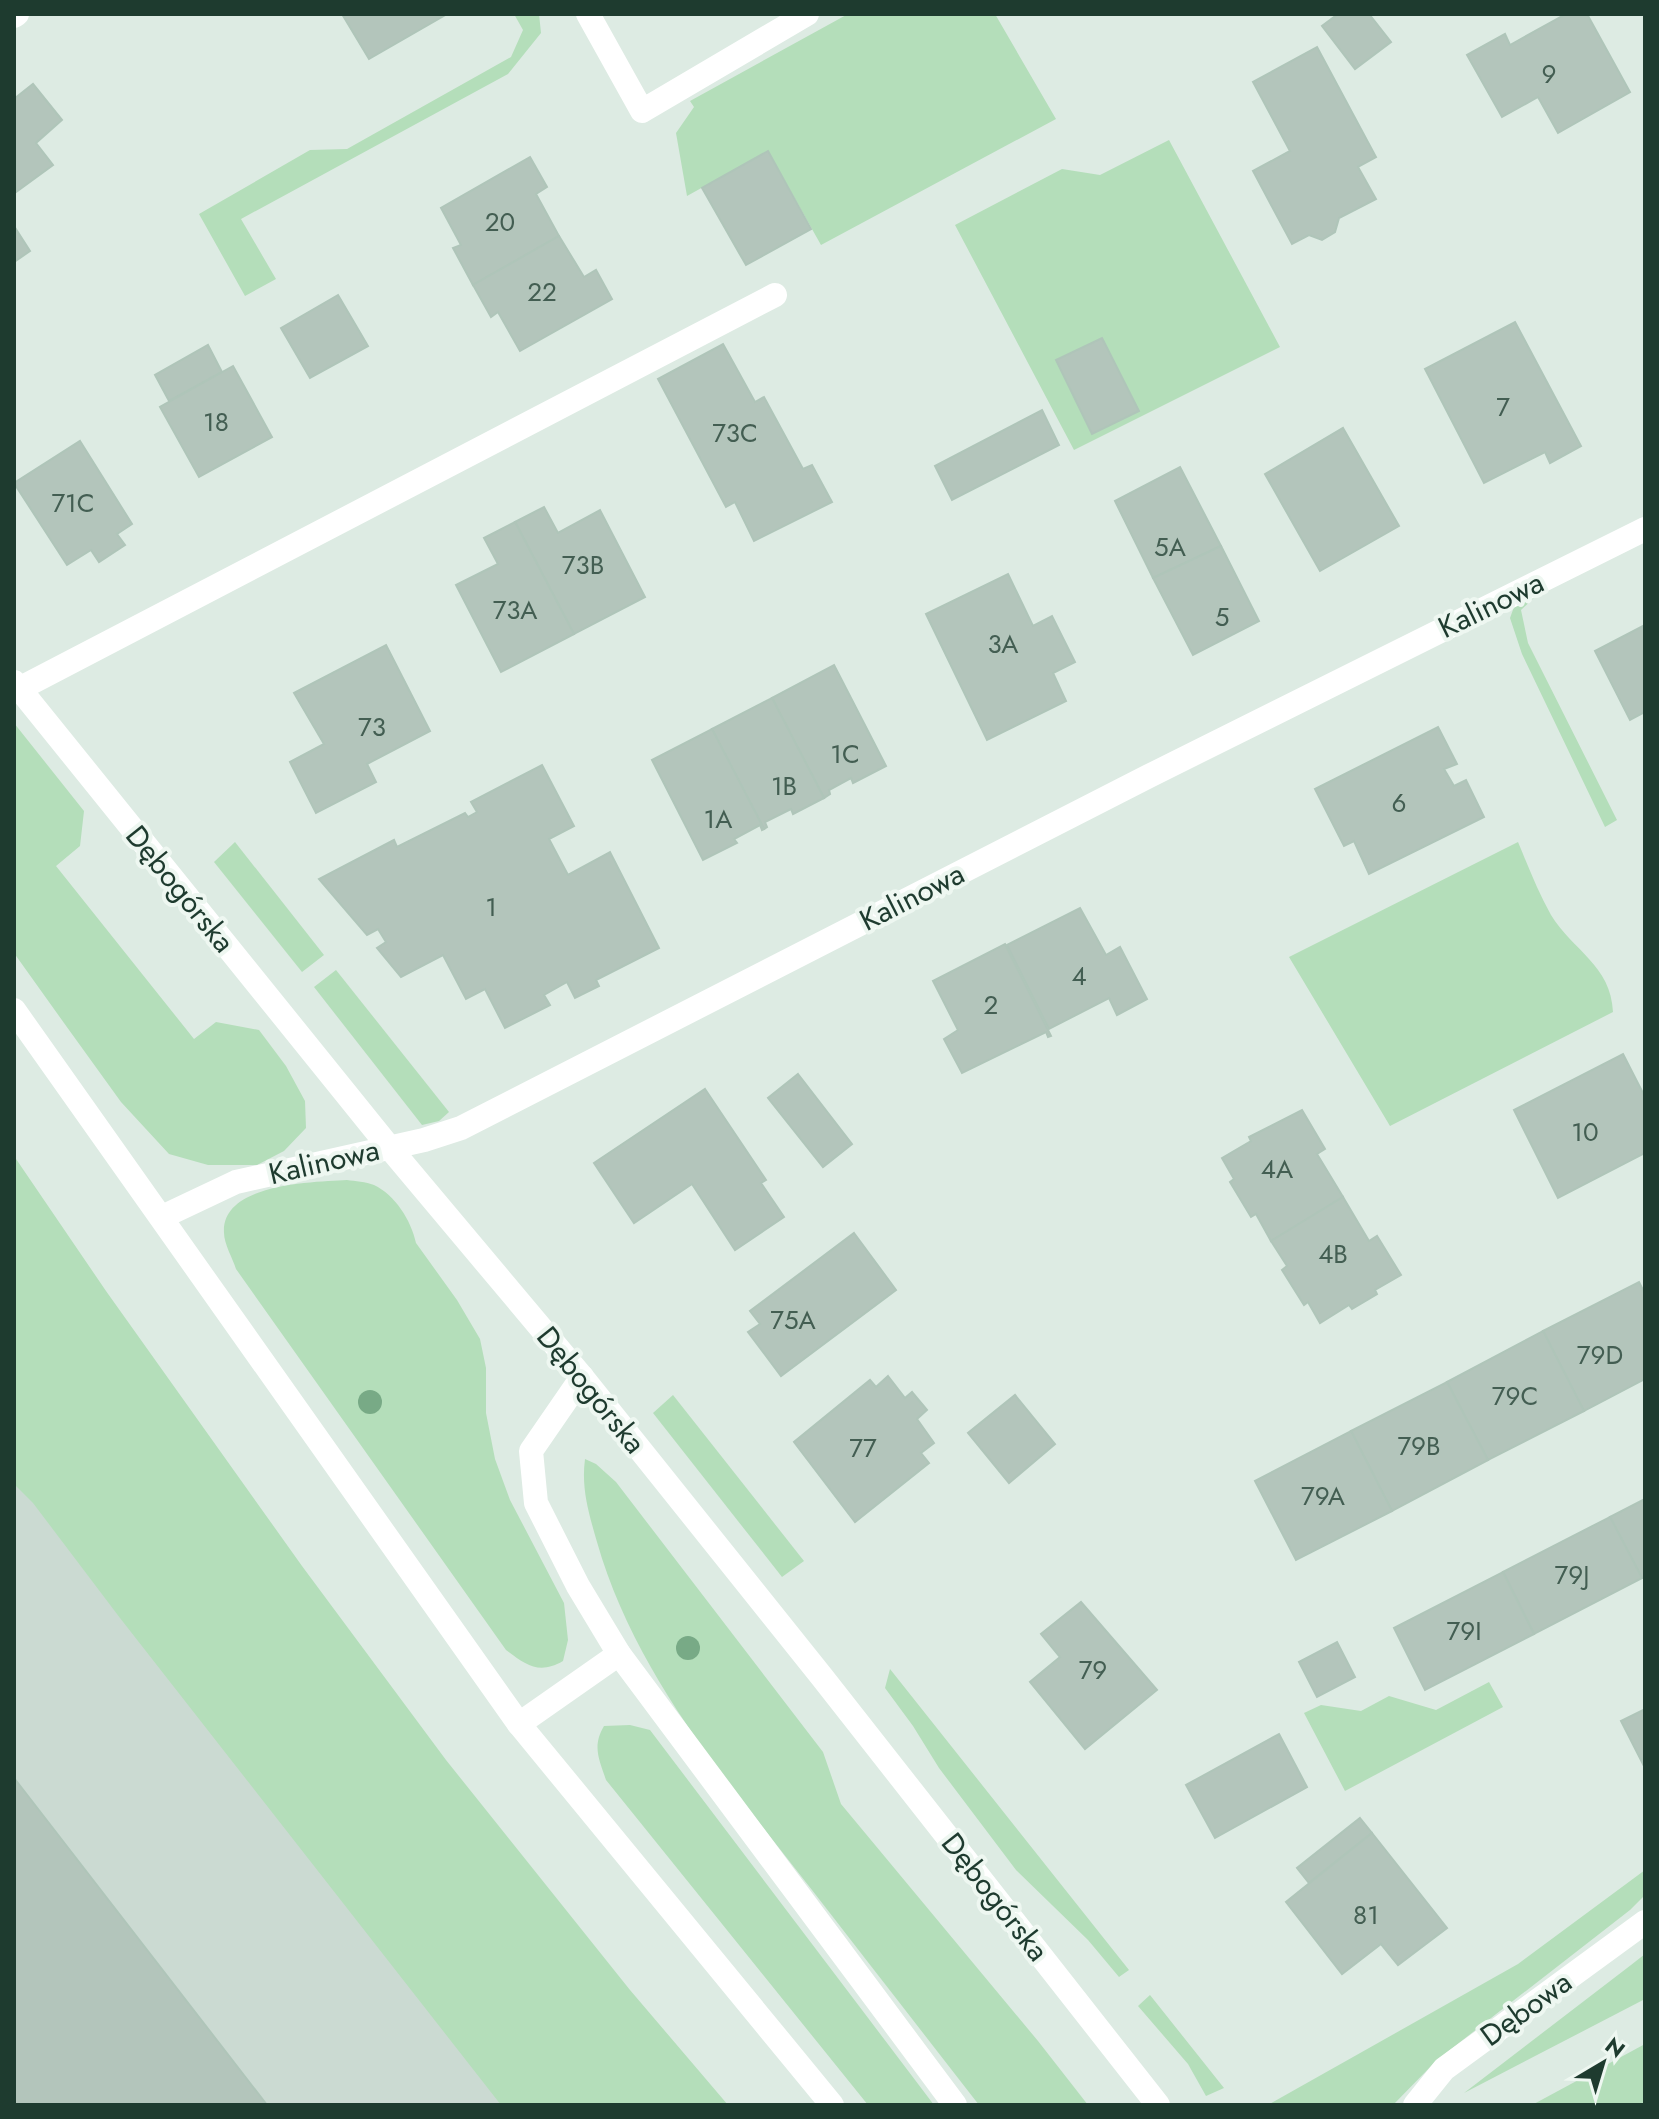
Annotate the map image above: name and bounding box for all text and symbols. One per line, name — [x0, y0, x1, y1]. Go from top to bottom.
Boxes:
house number: 9 — [1542, 55, 1556, 93]
house number: 20 — [485, 203, 515, 241]
house number: 22 — [527, 273, 557, 311]
house number: 7 — [1496, 388, 1510, 426]
house number: 18 — [203, 403, 229, 441]
house number: 73C — [712, 414, 758, 452]
house number: 71C — [51, 484, 95, 522]
house number: 5A — [1154, 528, 1187, 566]
house number: 73B — [562, 546, 604, 584]
street label: Kalinowa — [1431, 561, 1551, 649]
house number: 73A — [493, 591, 538, 629]
house number: 5 — [1215, 598, 1229, 636]
house number: 3A — [988, 625, 1019, 663]
house number: 73 — [358, 708, 386, 746]
house number: 1C — [830, 735, 860, 773]
house number: 1B — [771, 767, 797, 805]
house number: 6 — [1392, 784, 1406, 822]
house number: 1A — [704, 800, 733, 838]
street label: Dębogórska — [116, 816, 245, 962]
street label: Kalinowa — [852, 852, 972, 941]
house number: 1 — [485, 888, 497, 926]
house number: 4 — [1071, 957, 1087, 995]
house number: 2 — [984, 986, 998, 1024]
house number: 10 — [1571, 1113, 1599, 1151]
street label: Kalinowa — [264, 1128, 384, 1195]
house number: 4A — [1261, 1150, 1294, 1188]
house number: 4B — [1318, 1235, 1348, 1273]
house number: 75A — [770, 1301, 817, 1339]
street label: Dębogórska — [527, 1317, 656, 1463]
house number: 79D — [1577, 1336, 1623, 1374]
house number: 79C — [1492, 1377, 1538, 1415]
house number: 79B — [1397, 1427, 1441, 1465]
house number: 77 — [849, 1429, 877, 1467]
house number: 79A — [1301, 1477, 1346, 1515]
house number: 79J — [1555, 1556, 1589, 1594]
house number: 79I — [1447, 1612, 1482, 1650]
house number: 79 — [1079, 1651, 1107, 1689]
street label: Dębogórska — [931, 1823, 1059, 1970]
house number: 81 — [1353, 1896, 1379, 1934]
street label: Dębowa — [1471, 1961, 1580, 2056]
north arrow — [1563, 2023, 1643, 2103]
text: N — [1599, 2029, 1632, 2065]

